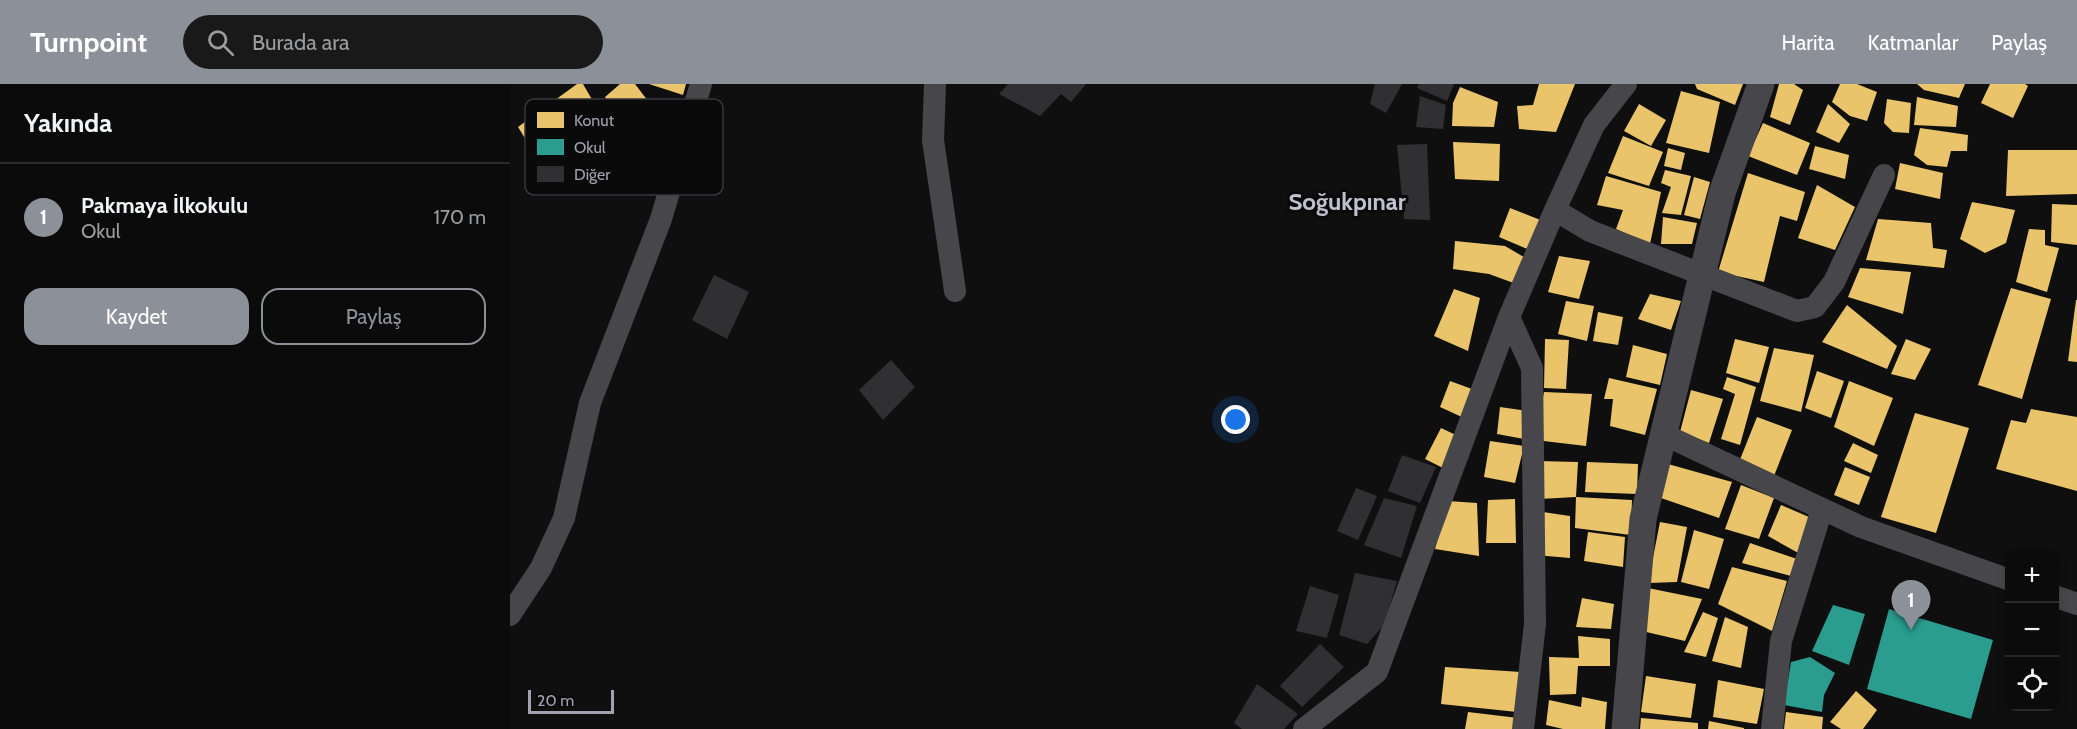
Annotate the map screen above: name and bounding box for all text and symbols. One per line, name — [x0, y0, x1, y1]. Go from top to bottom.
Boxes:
search box — [183, 15, 603, 69]
text: Turnpoint — [30, 25, 147, 59]
icon: search — [204, 26, 237, 59]
text: Burada ara — [252, 29, 350, 56]
text: Harita — [1782, 30, 1835, 55]
text: Katmanlar — [1868, 30, 1958, 55]
text: Paylaş — [1991, 30, 2047, 55]
legend — [525, 99, 723, 195]
text: Yakında — [24, 107, 112, 139]
text: Konut — [574, 111, 615, 130]
text: Okul — [574, 138, 606, 157]
text: Diğer — [574, 165, 611, 184]
district label: Soğukpınar — [1288, 187, 1406, 216]
text: Pakmaya İlkokulu — [81, 192, 248, 219]
text: 1 — [40, 205, 47, 229]
text: 170 m — [434, 205, 486, 229]
text: Okul — [81, 219, 120, 243]
button: Kaydet — [24, 288, 249, 345]
button: Paylaş — [261, 288, 486, 345]
your location — [1221, 405, 1250, 434]
map controls — [2005, 549, 2059, 711]
button: + — [2005, 549, 2059, 603]
pin: 1 — [1892, 580, 1930, 630]
button: − — [2005, 603, 2059, 657]
button: locate — [2005, 657, 2059, 711]
scale bar — [528, 687, 614, 714]
text: 20 m — [537, 691, 574, 710]

